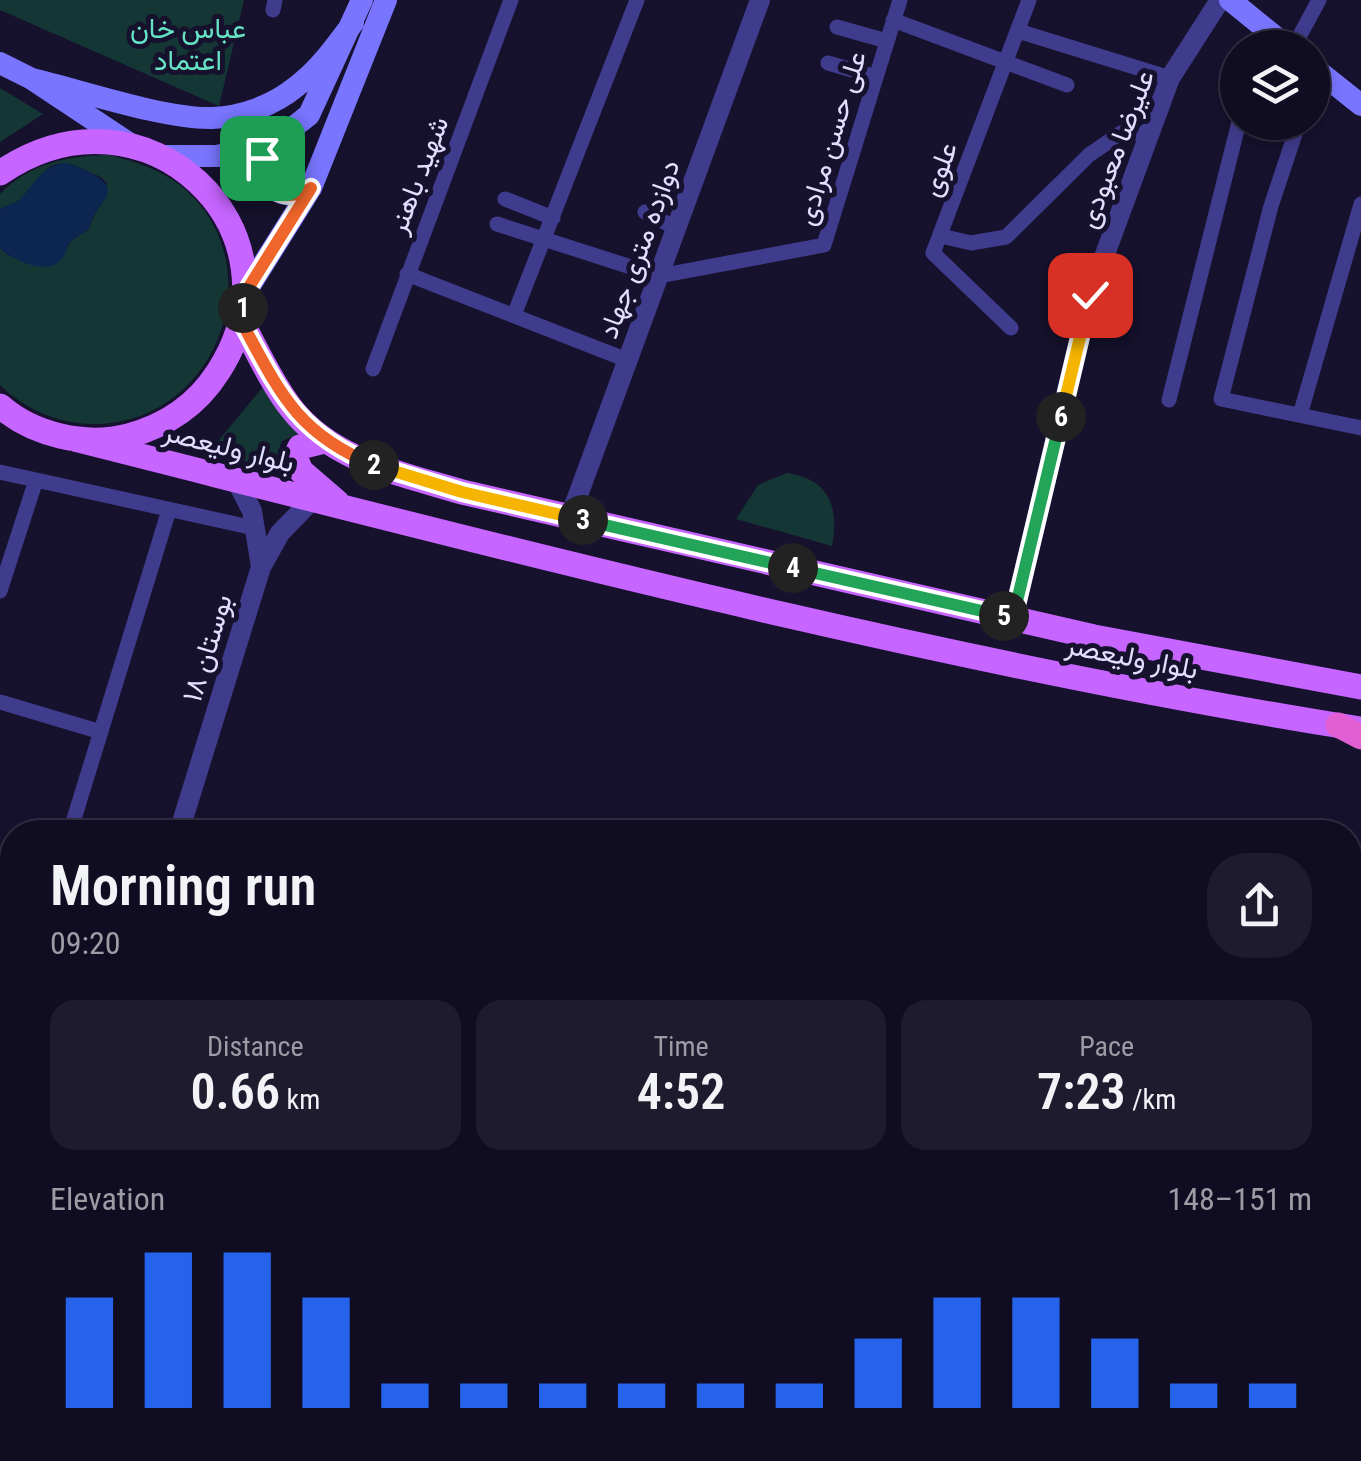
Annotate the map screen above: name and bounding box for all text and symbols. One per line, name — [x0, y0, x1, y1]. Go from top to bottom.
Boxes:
park label: عباس خان اعتماد — [130, 12, 246, 77]
map controls — [1220, 30, 1330, 140]
button: layers — [1220, 30, 1330, 140]
street label: علی حسن مرادی — [789, 47, 874, 229]
street label: علیرضا معبودی — [1071, 65, 1162, 233]
street label: شهید باهنر — [380, 112, 456, 240]
pin — [220, 116, 305, 201]
icon: arrive — [235, 131, 290, 186]
street label: علوی — [914, 137, 965, 201]
street label: دوازده متری جهاد — [591, 155, 688, 343]
pin — [1048, 253, 1133, 338]
icon: check — [1063, 268, 1118, 323]
pin: 1 — [218, 283, 268, 333]
text: 1 — [236, 291, 250, 324]
pin: 6 — [1036, 392, 1086, 442]
text: 6 — [1054, 400, 1068, 433]
street label: بلوار ولیعصر — [159, 415, 298, 480]
pin: 2 — [349, 440, 399, 490]
text: 2 — [367, 448, 381, 481]
pin: 3 — [558, 495, 608, 545]
text: 3 — [576, 503, 590, 536]
pin: 4 — [768, 543, 818, 593]
text: 4 — [786, 551, 800, 584]
street label: بوستان ۱۸ — [175, 590, 240, 706]
pin: 5 — [979, 591, 1029, 641]
text: 5 — [997, 599, 1011, 632]
street label: بلوار ولیعصر — [1062, 628, 1201, 687]
button: share — [1207, 853, 1312, 958]
text: Morning run — [50, 854, 316, 918]
text: 09:20 — [50, 924, 121, 962]
text: Distance — [207, 1030, 304, 1063]
text: Time — [653, 1030, 709, 1063]
text: Pace — [1079, 1030, 1134, 1063]
text: 0.66 — [190, 1063, 280, 1121]
text: 4:52 — [637, 1063, 725, 1121]
text: 7:23 — [1037, 1063, 1126, 1121]
text: km — [280, 1083, 320, 1116]
text: /km — [1126, 1083, 1176, 1116]
text: Elevation — [50, 1180, 165, 1218]
text: 148–151 m — [1167, 1180, 1312, 1218]

